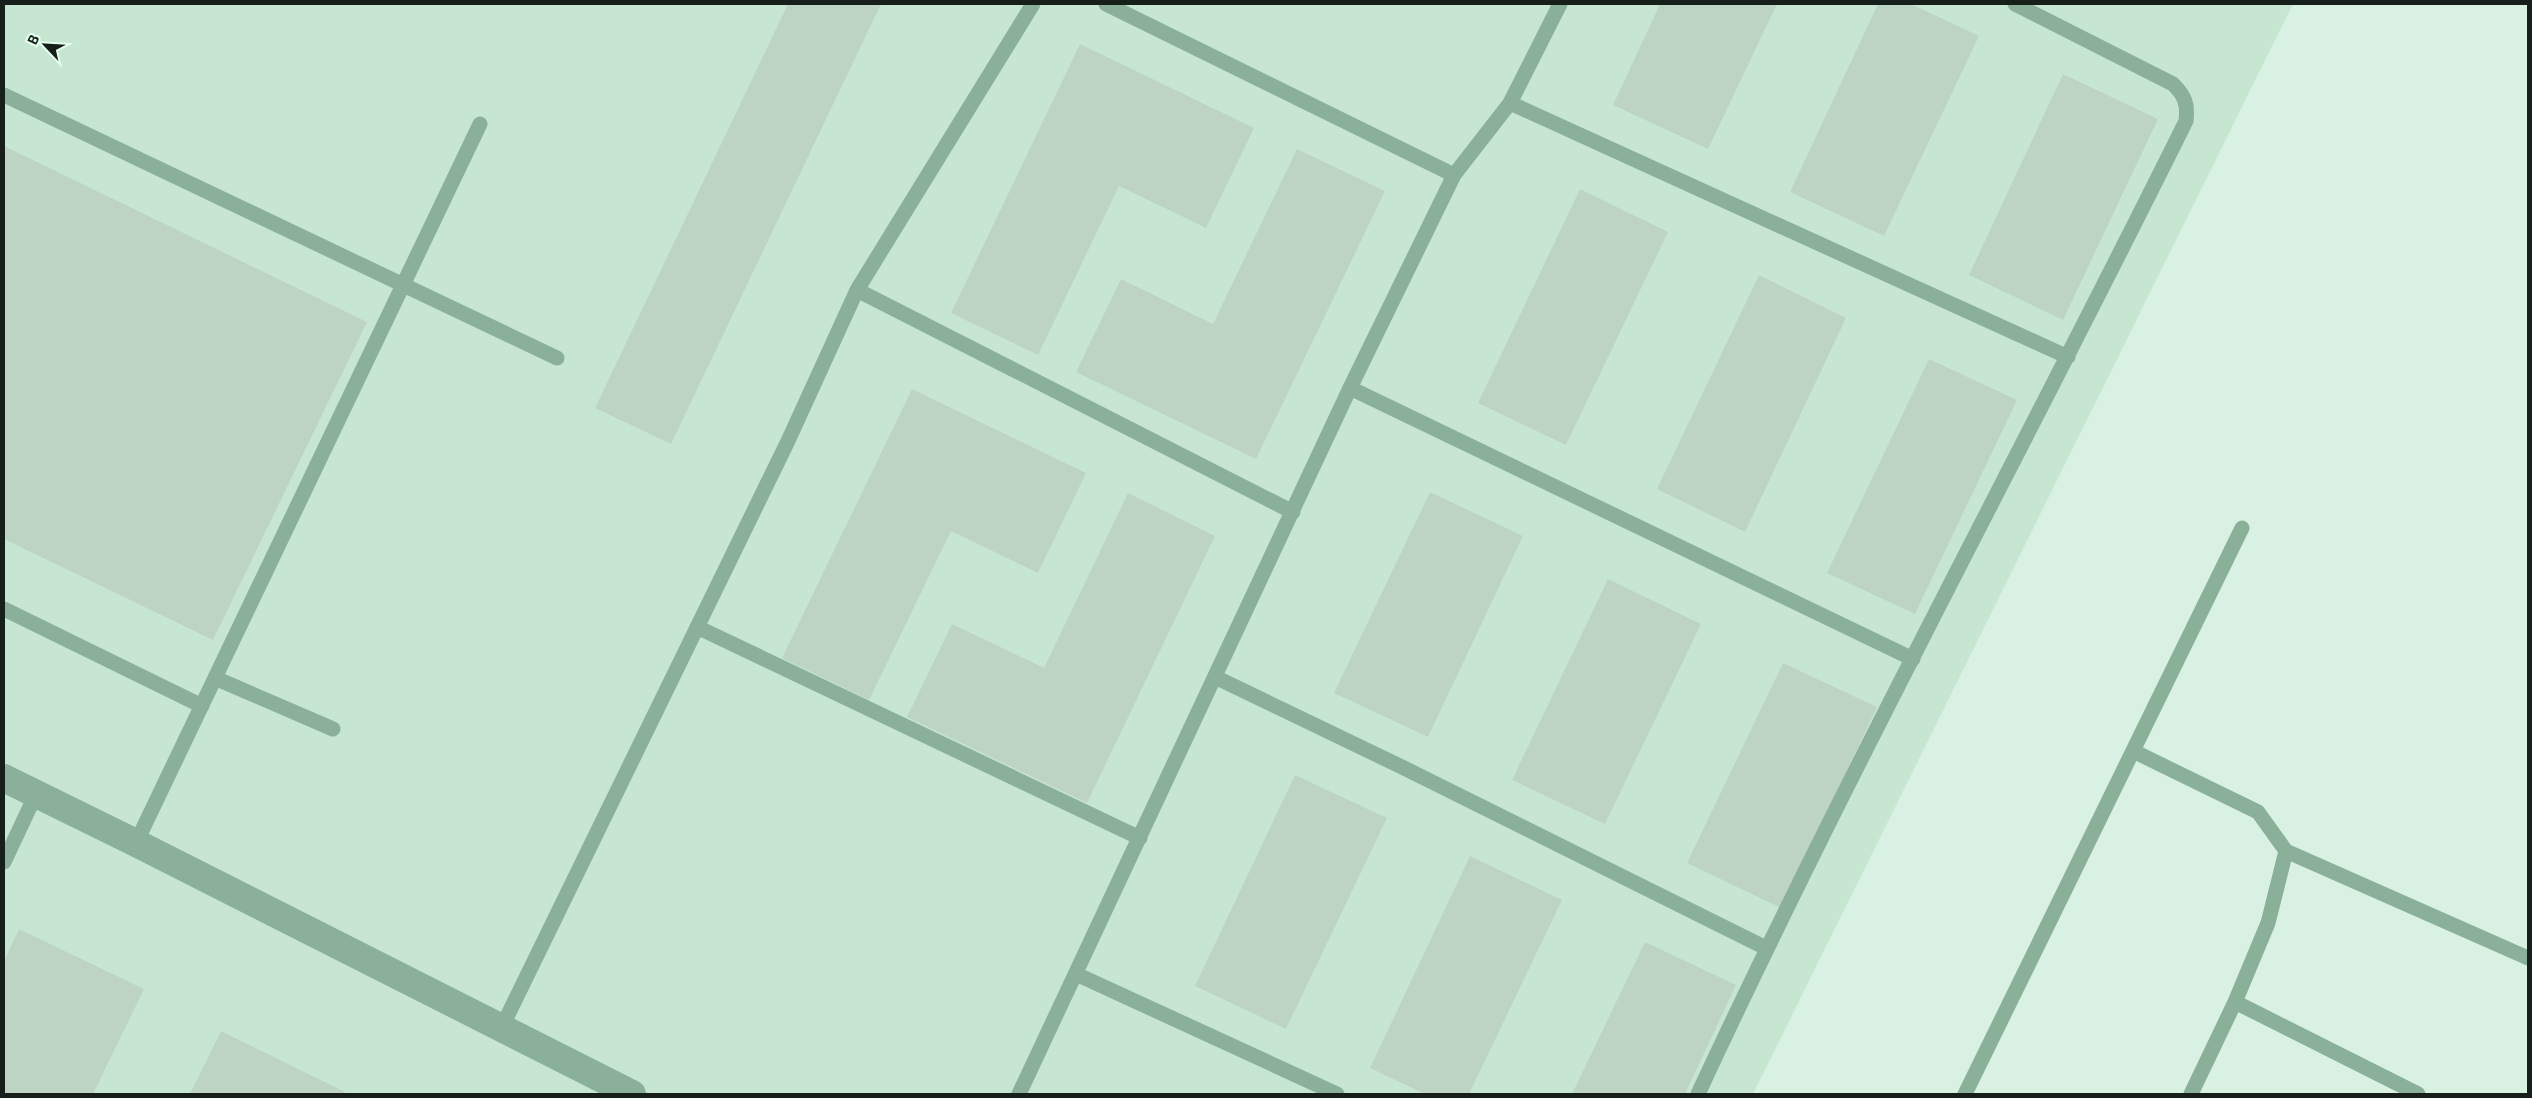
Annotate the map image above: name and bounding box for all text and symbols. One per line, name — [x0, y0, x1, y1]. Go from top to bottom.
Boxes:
north arrow — [20, 20, 70, 70]
text: B — [23, 32, 42, 47]

